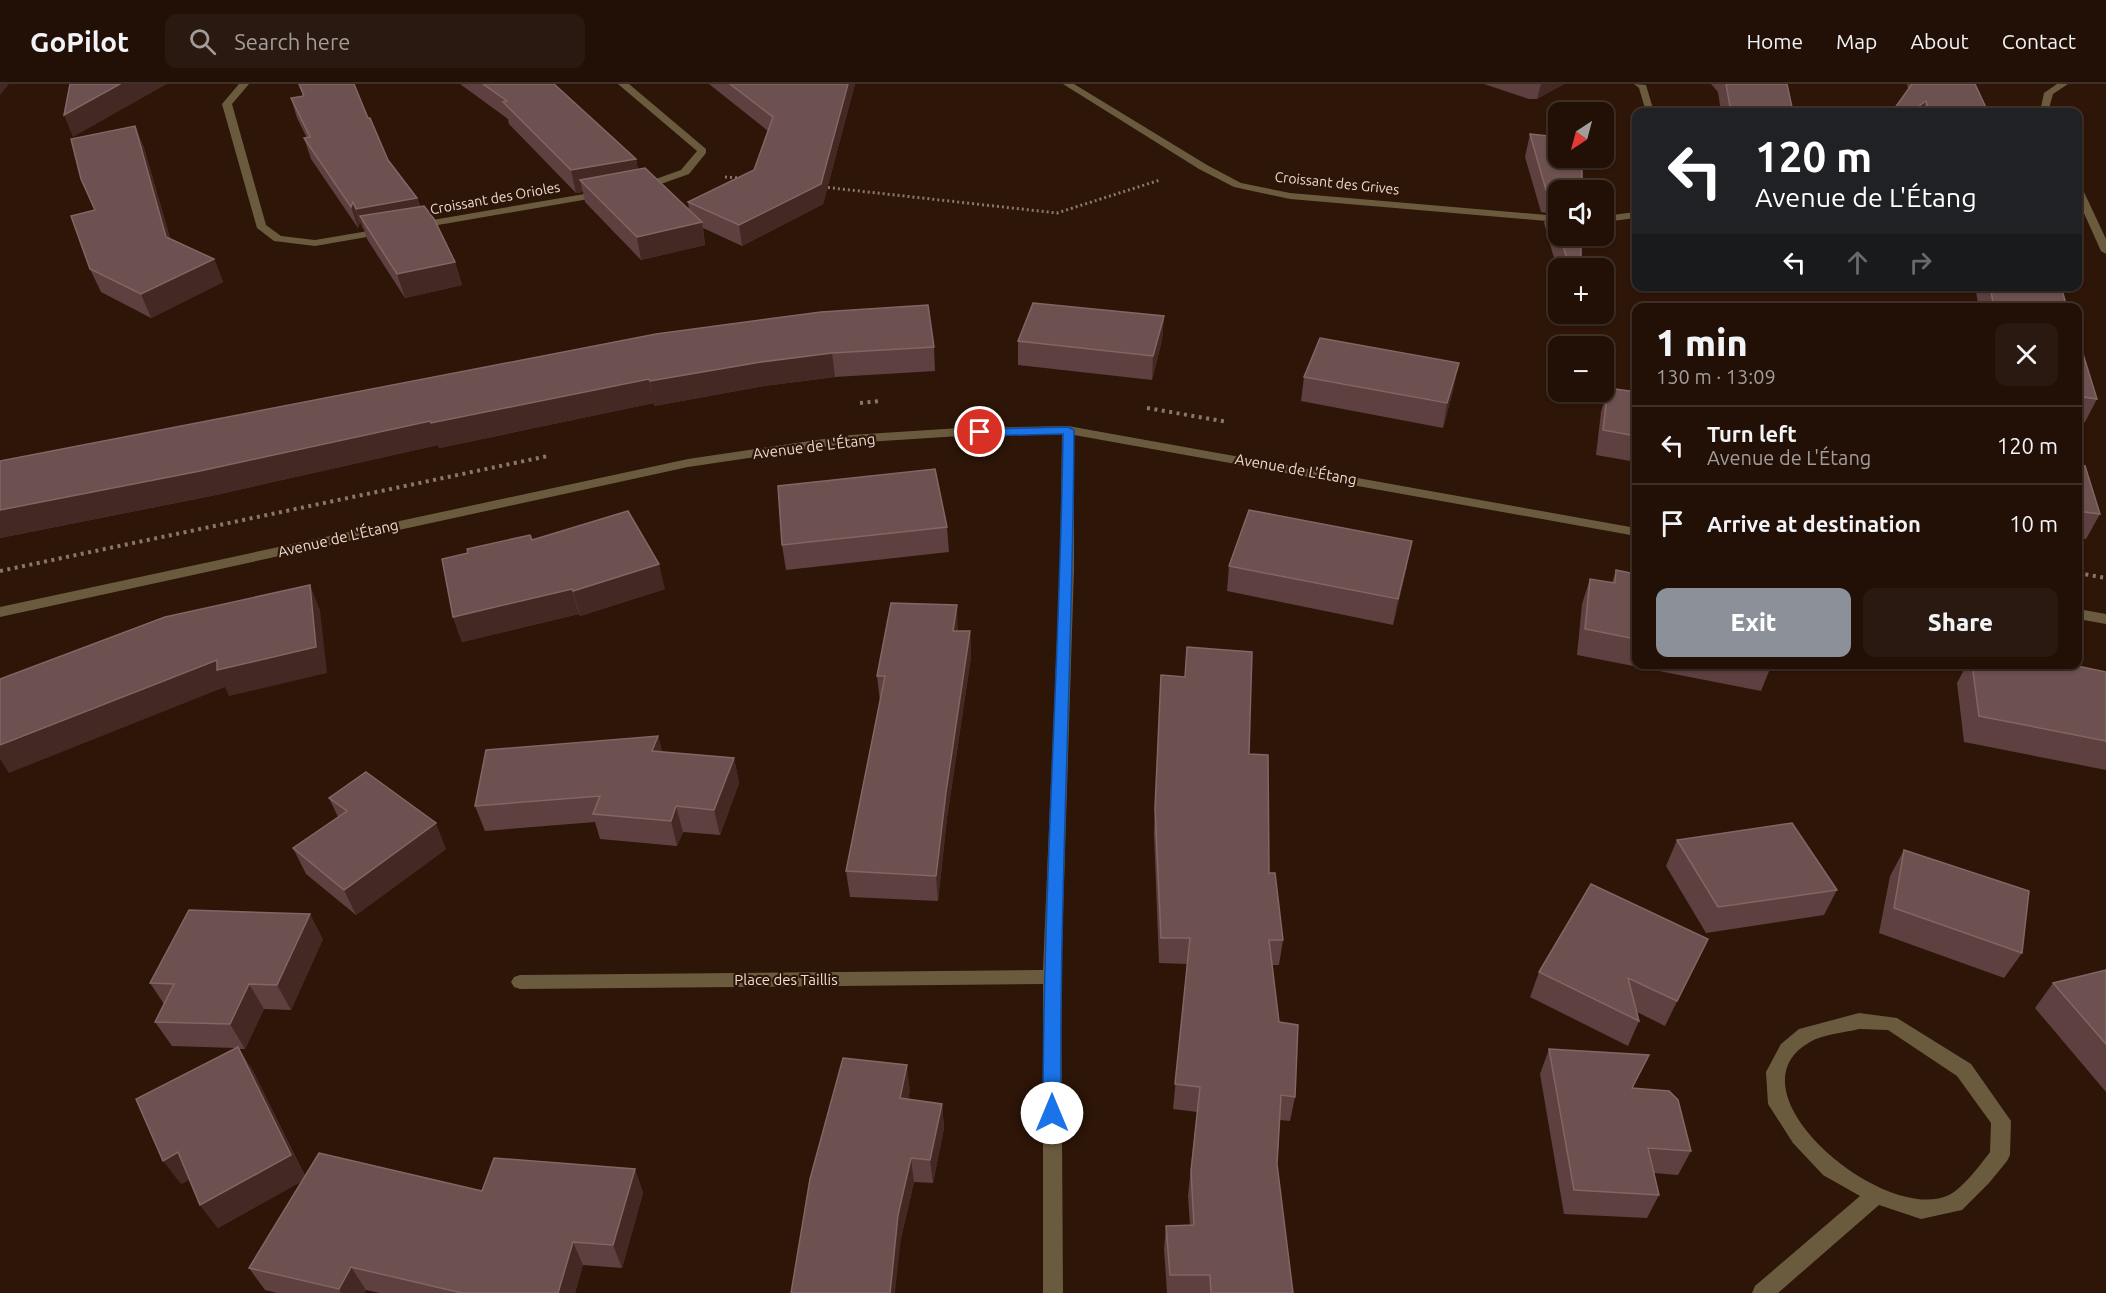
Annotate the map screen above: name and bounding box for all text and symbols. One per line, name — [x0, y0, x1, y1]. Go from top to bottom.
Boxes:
search box — [165, 14, 585, 68]
icon: search — [186, 25, 219, 58]
text: GoPilot — [30, 26, 129, 57]
text: Search here — [234, 29, 350, 54]
text: Home — [1746, 29, 1803, 53]
text: Map — [1836, 29, 1877, 53]
text: About — [1910, 29, 1969, 53]
text: Contact — [2002, 29, 2076, 53]
north arrow — [1548, 102, 1614, 168]
map controls — [1548, 102, 1614, 402]
icon: left — [1656, 132, 1734, 210]
text: 120 m — [1755, 133, 1872, 180]
street label: Croissant des Grives — [1274, 168, 1400, 198]
street label: Croissant des Orioles — [429, 179, 561, 217]
button: sound — [1548, 180, 1614, 246]
text: Avenue de L'Étang — [1755, 182, 1977, 212]
icon: left — [1778, 246, 1811, 279]
icon: ahead — [1841, 246, 1874, 279]
icon: right — [1904, 246, 1937, 279]
button: + — [1548, 258, 1614, 324]
text: 1 min — [1656, 322, 1748, 363]
button: close — [1995, 323, 2058, 386]
button: − — [1548, 336, 1614, 402]
text: 130 m · 13:09 — [1656, 365, 1776, 388]
pin — [954, 406, 1005, 457]
icon: arrive — [963, 415, 996, 448]
text: Turn left — [1707, 421, 1797, 446]
icon: left — [1656, 429, 1689, 462]
street label: Avenue de L'Étang — [752, 430, 876, 462]
text: 120 m — [1997, 433, 2058, 458]
text: Avenue de L'Étang — [1707, 446, 1871, 469]
street label: Avenue de L'Étang — [1234, 450, 1358, 488]
icon: arrive — [1656, 507, 1689, 540]
text: Arrive at destination — [1707, 511, 1921, 536]
text: 10 m — [2009, 511, 2058, 536]
street label: Avenue de L'Étang — [276, 516, 400, 560]
button: Exit — [1656, 588, 1851, 657]
button: Share — [1863, 588, 2058, 657]
street label: Place des Taillis — [734, 971, 838, 988]
position arrow — [1020, 1081, 1084, 1145]

